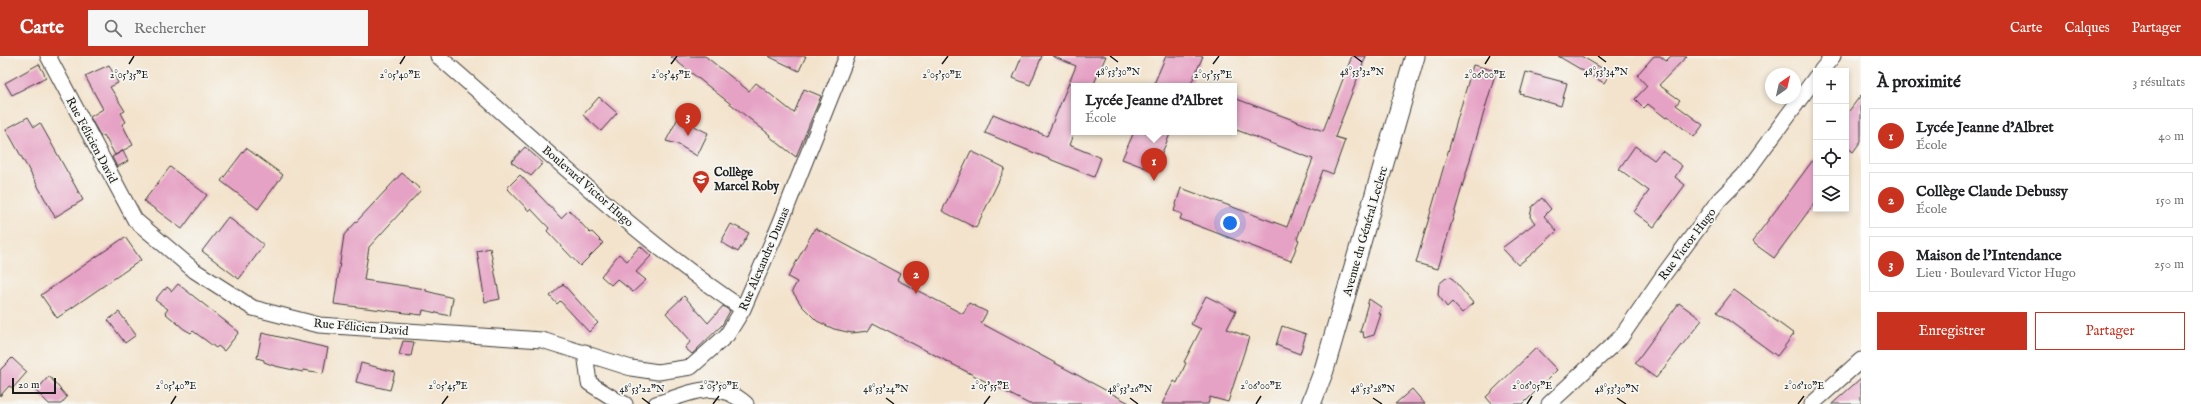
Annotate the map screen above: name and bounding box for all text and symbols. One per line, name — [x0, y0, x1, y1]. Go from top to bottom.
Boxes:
search box — [88, 10, 368, 46]
text: Carte — [20, 16, 64, 40]
icon: search — [102, 17, 124, 39]
text: Rechercher — [134, 19, 206, 38]
text: Carte — [2010, 19, 2042, 37]
text: Calques — [2064, 19, 2110, 37]
text: Partager — [2132, 19, 2181, 37]
text: 48°53'30"N — [1096, 66, 1141, 79]
text: 48°53'32"N — [1340, 66, 1384, 79]
text: 48°53'34"N — [1584, 66, 1629, 79]
north arrow — [1765, 68, 1801, 104]
map controls — [1813, 68, 1849, 212]
button: + — [1813, 68, 1849, 104]
text: 2°05'35"E — [110, 69, 148, 82]
text: 2°05'40"E — [380, 69, 420, 82]
text: 2°05'45"E — [651, 69, 691, 82]
text: 2°05'50"E — [922, 69, 962, 82]
text: 2°05'55"E — [1194, 69, 1232, 82]
text: 2°06'00"E — [1464, 69, 1506, 82]
text: À proximité — [1877, 72, 1961, 93]
text: 3 résultats — [2133, 74, 2185, 91]
popup — [1071, 83, 1237, 135]
text: Lycée Jeanne d'Albret — [1085, 91, 1223, 110]
street label: Rue Félicien David — [63, 95, 121, 186]
pin: 3 — [675, 103, 701, 136]
button: − — [1813, 104, 1849, 140]
text: École — [1085, 110, 1116, 127]
text: Lycée Jeanne d'Albret — [1916, 118, 2054, 137]
text: 1 — [1889, 128, 1893, 145]
text: 40 m — [2158, 128, 2184, 145]
text: École — [1916, 137, 1947, 154]
button: locate — [1813, 140, 1849, 176]
street label: Boulevard Victor Hugo — [539, 143, 637, 231]
pin: 1 — [1141, 148, 1167, 181]
street label: Avenue du Général Leclerc — [1339, 164, 1391, 299]
place label: Collège Marcel Roby — [714, 165, 780, 195]
school or university icon: Collège Marcel Roby — [691, 169, 711, 194]
button: layers — [1813, 176, 1849, 212]
text: Collège Claude Debussy — [1916, 182, 2068, 201]
text: 2 — [1888, 192, 1894, 209]
text: 150 m — [2155, 192, 2184, 209]
text: École — [1916, 201, 1947, 218]
street label: Rue Alexandre Dumas — [736, 205, 793, 313]
street label: Rue Victor Hugo — [1655, 205, 1720, 283]
your location — [1220, 213, 1240, 233]
text: Maison de l'Intendance — [1916, 246, 2062, 265]
text: 3 — [1889, 256, 1893, 273]
text: 250 m — [2154, 256, 2184, 273]
pin: 2 — [903, 261, 929, 294]
text: Lieu · Boulevard Victor Hugo — [1916, 265, 2076, 282]
button: Enregistrer — [1877, 312, 2027, 350]
button: Partager — [2035, 312, 2185, 350]
street label: Rue Félicien David — [313, 316, 410, 339]
scale bar — [12, 376, 56, 395]
text: 20 m — [18, 378, 39, 392]
text: 2°05'40"E — [156, 380, 196, 393]
text: 2°05'45"E — [428, 380, 468, 393]
text: 2°05'50"E — [699, 380, 739, 393]
text: 2°05'55"E — [971, 380, 1009, 393]
text: 2°06'00"E — [1240, 380, 1282, 393]
text: 2°06'05"E — [1512, 380, 1552, 393]
text: 2°06'10"E — [1784, 380, 1824, 393]
text: 48°53'22"N — [619, 383, 665, 396]
text: 48°53'24"N — [863, 383, 909, 396]
text: 48°53'26"N — [1108, 383, 1153, 396]
text: 48°53'28"N — [1351, 383, 1396, 396]
text: 48°53'30"N — [1595, 383, 1640, 396]

